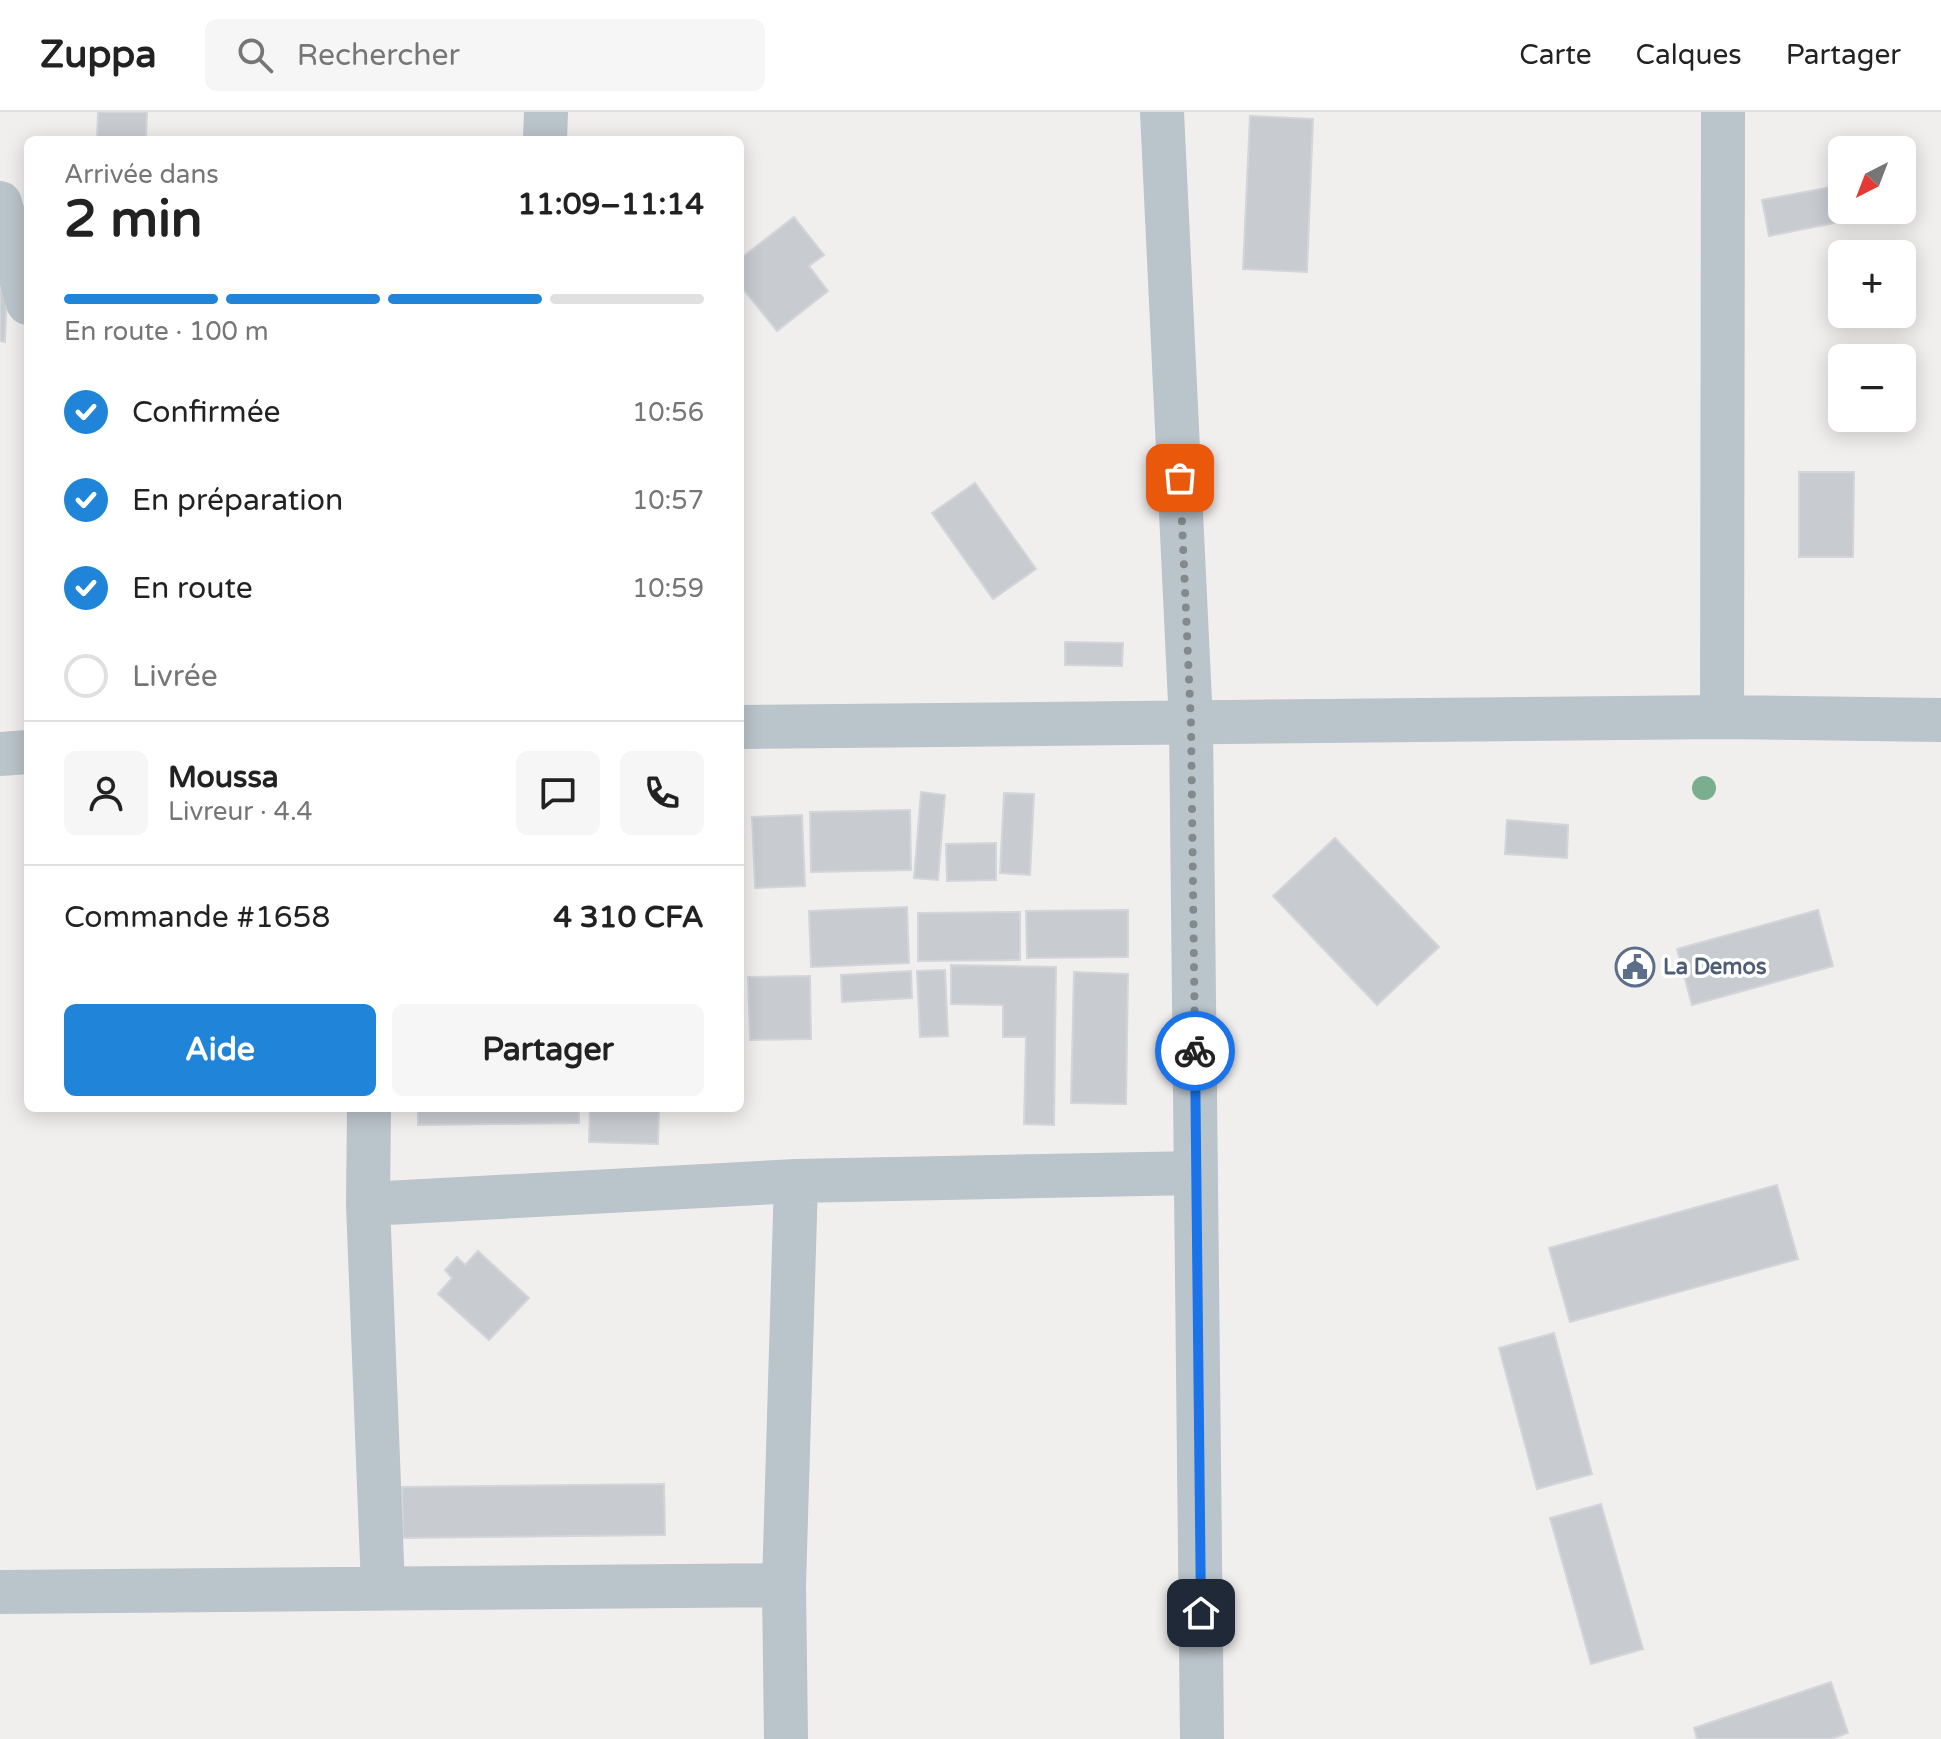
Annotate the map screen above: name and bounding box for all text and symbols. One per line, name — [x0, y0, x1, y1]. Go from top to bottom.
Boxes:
search box — [205, 19, 765, 91]
text: Zuppa — [40, 32, 157, 78]
icon: search — [233, 33, 277, 77]
text: Rechercher — [297, 37, 460, 74]
text: Carte — [1519, 38, 1592, 72]
text: Calques — [1636, 38, 1742, 72]
text: Partager — [1786, 38, 1901, 72]
north arrow — [1828, 136, 1916, 224]
map controls — [1828, 136, 1916, 432]
text: Arrivée dans — [64, 159, 219, 190]
text: 11:09–11:14 — [517, 186, 704, 223]
text: 2 min — [64, 188, 203, 251]
button: + — [1828, 240, 1916, 328]
text: En route · 100 m — [64, 316, 269, 347]
button: − — [1828, 344, 1916, 432]
icon: check — [64, 390, 108, 434]
text: Confirmée — [132, 394, 281, 431]
text: 10:56 — [632, 397, 704, 428]
pin — [1146, 444, 1214, 512]
icon: bag — [1158, 456, 1202, 500]
icon: check — [64, 478, 108, 522]
text: En préparation — [132, 482, 343, 519]
text: 10:57 — [632, 485, 704, 516]
icon: check — [64, 566, 108, 610]
text: En route — [132, 570, 253, 607]
text: 10:59 — [632, 573, 704, 604]
text: Livrée — [132, 658, 218, 695]
button: person — [64, 751, 148, 835]
button: chat — [516, 751, 600, 835]
button: phone — [620, 751, 704, 835]
text: Moussa — [168, 759, 279, 796]
text: Livreur · 4.4 — [168, 796, 312, 827]
text: Commande #1658 — [64, 899, 330, 936]
text: 4 310 CFA — [553, 899, 704, 936]
public building icon: La Demos — [1614, 946, 1656, 988]
place label: La Demos — [1663, 954, 1767, 980]
button: Aide — [64, 1004, 376, 1096]
button: Partager — [392, 1004, 704, 1096]
courier — [1155, 1011, 1235, 1091]
icon: bike — [1173, 1029, 1217, 1073]
pin — [1167, 1579, 1235, 1647]
icon: home — [1179, 1591, 1223, 1635]

